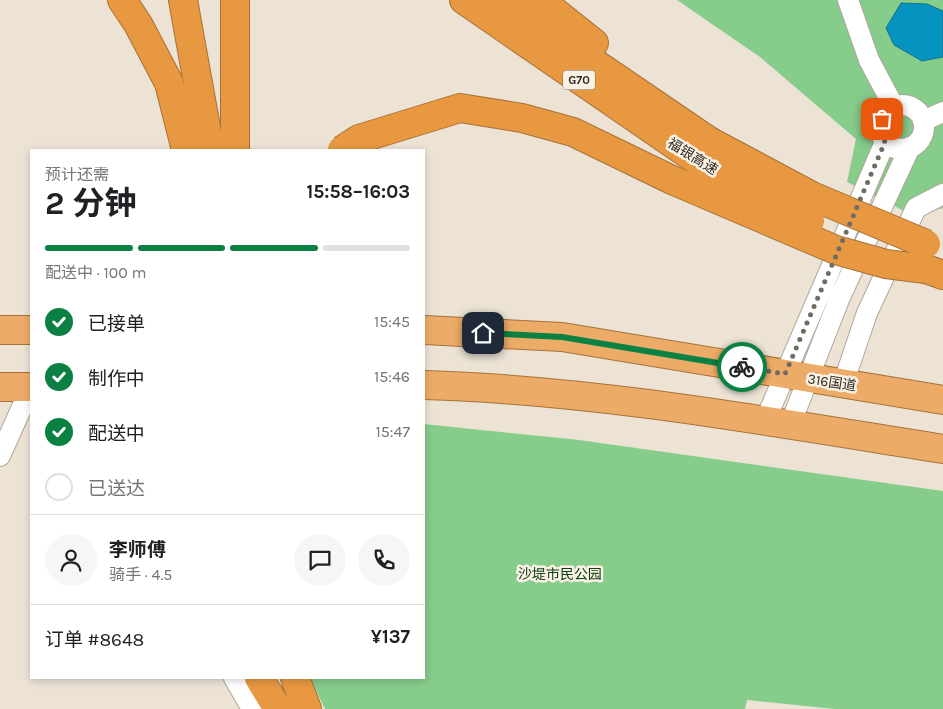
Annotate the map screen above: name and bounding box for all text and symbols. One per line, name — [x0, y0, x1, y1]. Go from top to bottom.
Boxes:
road number: G70 — [563, 70, 595, 90]
pin — [861, 98, 903, 140]
icon: bag — [868, 105, 896, 133]
street label: 福银高速 — [664, 134, 721, 178]
text: 预计还需 — [45, 165, 109, 184]
text: 15:58–16:03 — [306, 181, 410, 203]
text: 2 分钟 — [45, 185, 136, 222]
text: 配送中 · 100 m — [45, 263, 147, 282]
icon: check — [45, 308, 73, 336]
text: 15:45 — [374, 312, 410, 331]
pin — [462, 312, 504, 354]
text: 已接单 — [88, 313, 145, 335]
icon: home — [469, 319, 497, 347]
courier — [717, 342, 767, 392]
icon: bike — [728, 353, 756, 381]
icon: check — [45, 363, 73, 391]
text: 15:46 — [374, 367, 410, 386]
text: 制作中 — [88, 368, 145, 390]
street label: 316国道 — [806, 370, 857, 395]
icon: check — [45, 418, 73, 446]
text: 15:47 — [376, 422, 410, 441]
text: 配送中 — [88, 423, 145, 445]
text: 已送达 — [88, 478, 145, 500]
button: person — [45, 534, 97, 586]
button: chat — [294, 534, 346, 586]
button: phone — [358, 534, 410, 586]
text: 李师傅 — [109, 539, 166, 561]
text: 骑手 · 4.5 — [109, 565, 172, 584]
park label: 沙堤市民公园 — [518, 566, 602, 583]
text: ¥137 — [371, 626, 410, 648]
text: 订单 #8648 — [45, 629, 144, 651]

